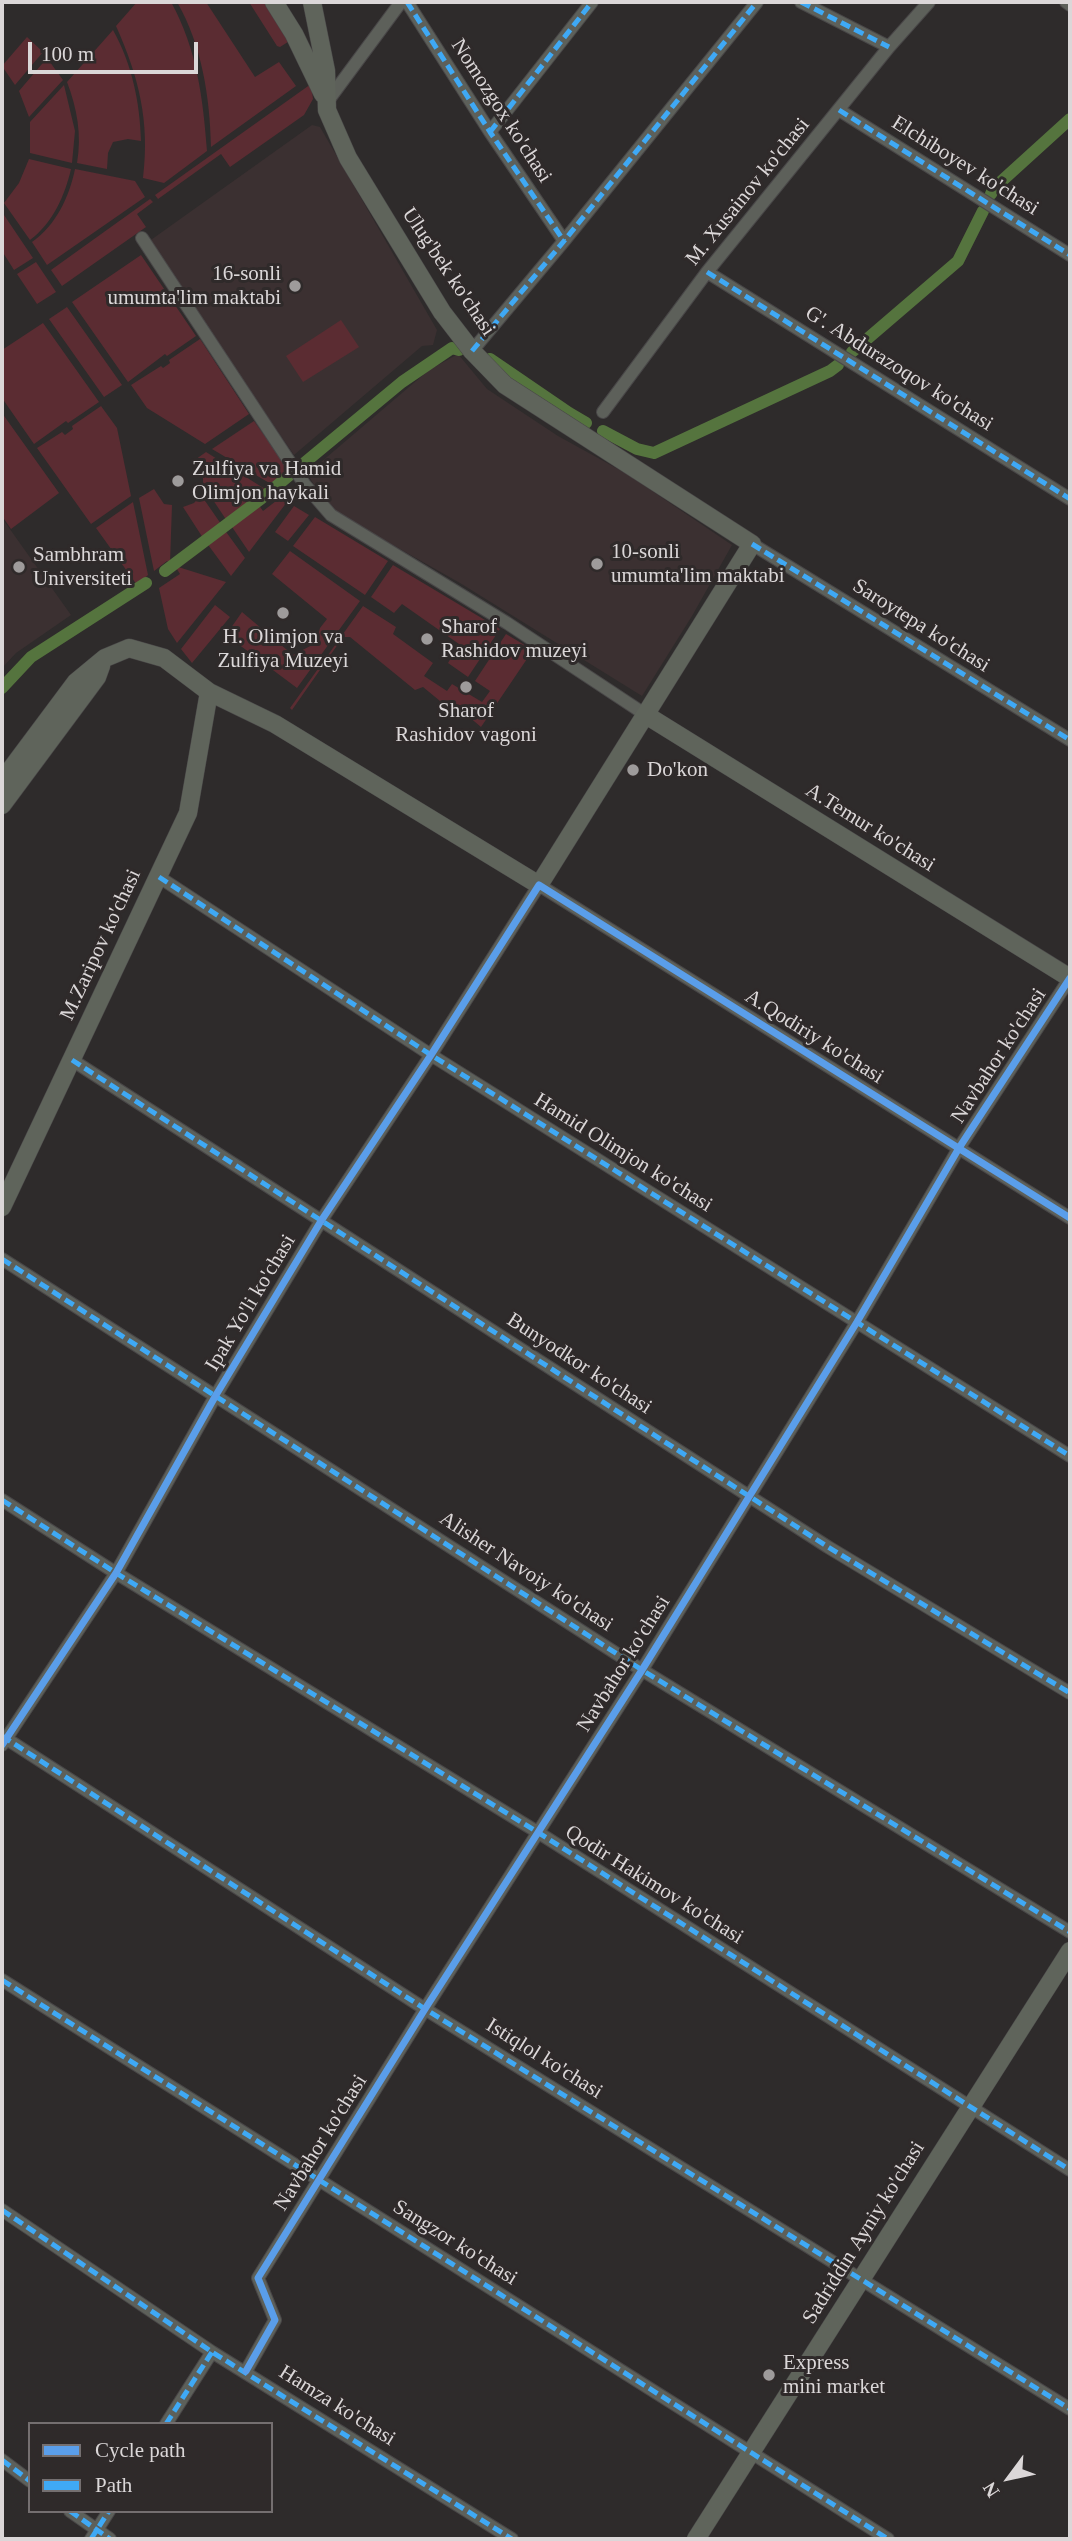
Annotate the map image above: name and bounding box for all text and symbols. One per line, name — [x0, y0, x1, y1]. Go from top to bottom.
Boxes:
scale bar — [32, 28, 201, 72]
street label: Nomozgox ko'chasi — [445, 34, 557, 188]
text: 100 m — [41, 42, 94, 66]
street label: Elchiboyev ko'chasi — [887, 111, 1043, 221]
street label: M. Xusainov ko'chasi — [681, 113, 815, 271]
street label: Ulug'bek ko'chasi — [396, 203, 500, 341]
place label: 16-sonli umumta'lim maktabi — [107, 261, 281, 311]
marker: 16-sonli umumta'lim maktabi — [287, 278, 303, 294]
street label: G'. Abdurazoqov ko'chasi — [800, 301, 998, 437]
place label: Zulfiya va Hamid Olimjon haykali — [192, 456, 341, 506]
marker: Zulfiya va Hamid Olimjon haykali — [170, 473, 186, 489]
place label: 10-sonli umumta'lim maktabi — [611, 539, 785, 589]
place label: Sambhram Universiteti — [33, 542, 132, 592]
marker: 10-sonli umumta'lim maktabi — [589, 556, 605, 572]
marker: Sambhram Universiteti — [11, 559, 27, 575]
street label: Saroytepa ko'chasi — [848, 574, 994, 678]
marker: H. Olimjon va Zulfiya Muzeyi — [275, 605, 291, 621]
place label: Sharof Rashidov muzeyi — [441, 614, 587, 664]
place label: H. Olimjon va Zulfiya Muzeyi — [217, 624, 349, 674]
marker: Sharof Rashidov muzeyi — [419, 631, 435, 647]
marker: Sharof Rashidov vagoni — [458, 679, 474, 695]
place label: Sharof Rashidov vagoni — [395, 698, 537, 748]
place label: Do'kon — [647, 757, 708, 783]
marker: Do'kon — [625, 762, 641, 778]
street label: A.Temur ko'chasi — [801, 778, 939, 878]
street label: M.Zaripov ko'chasi — [55, 866, 147, 1024]
street label: A.Qodiriy ko'chasi — [740, 984, 888, 1090]
street label: Navbahor ko'chasi — [946, 984, 1052, 1128]
street label: Hamid Olimjon ko'chasi — [529, 1088, 717, 1218]
street label: Ipak Yo'li ko'chasi — [200, 1230, 302, 1376]
street label: Bunyodkor ko'chasi — [502, 1308, 656, 1420]
street label: Alisher Navoiy ko'chasi — [434, 1506, 618, 1638]
street label: Navbahor ko'chasi — [572, 1591, 676, 1737]
street label: Qodir Hakimov ko'chasi — [560, 1820, 748, 1950]
street label: Istiqlol ko'chasi — [481, 2013, 607, 2105]
street label: Navbahor ko'chasi — [269, 2070, 373, 2216]
street label: Sadriddin Ayniy ko'chasi — [797, 2137, 931, 2329]
street label: Sangzor ko'chasi — [388, 2195, 522, 2291]
place label: Express mini market — [783, 2350, 885, 2400]
street label: Hamza ko'chasi — [274, 2360, 400, 2452]
marker: Express mini market — [761, 2367, 777, 2383]
legend — [28, 2422, 273, 2513]
text: Cycle path — [95, 2438, 185, 2462]
north arrow — [974, 2443, 1044, 2513]
text: Path — [95, 2473, 132, 2497]
text: N — [978, 2478, 1004, 2501]

